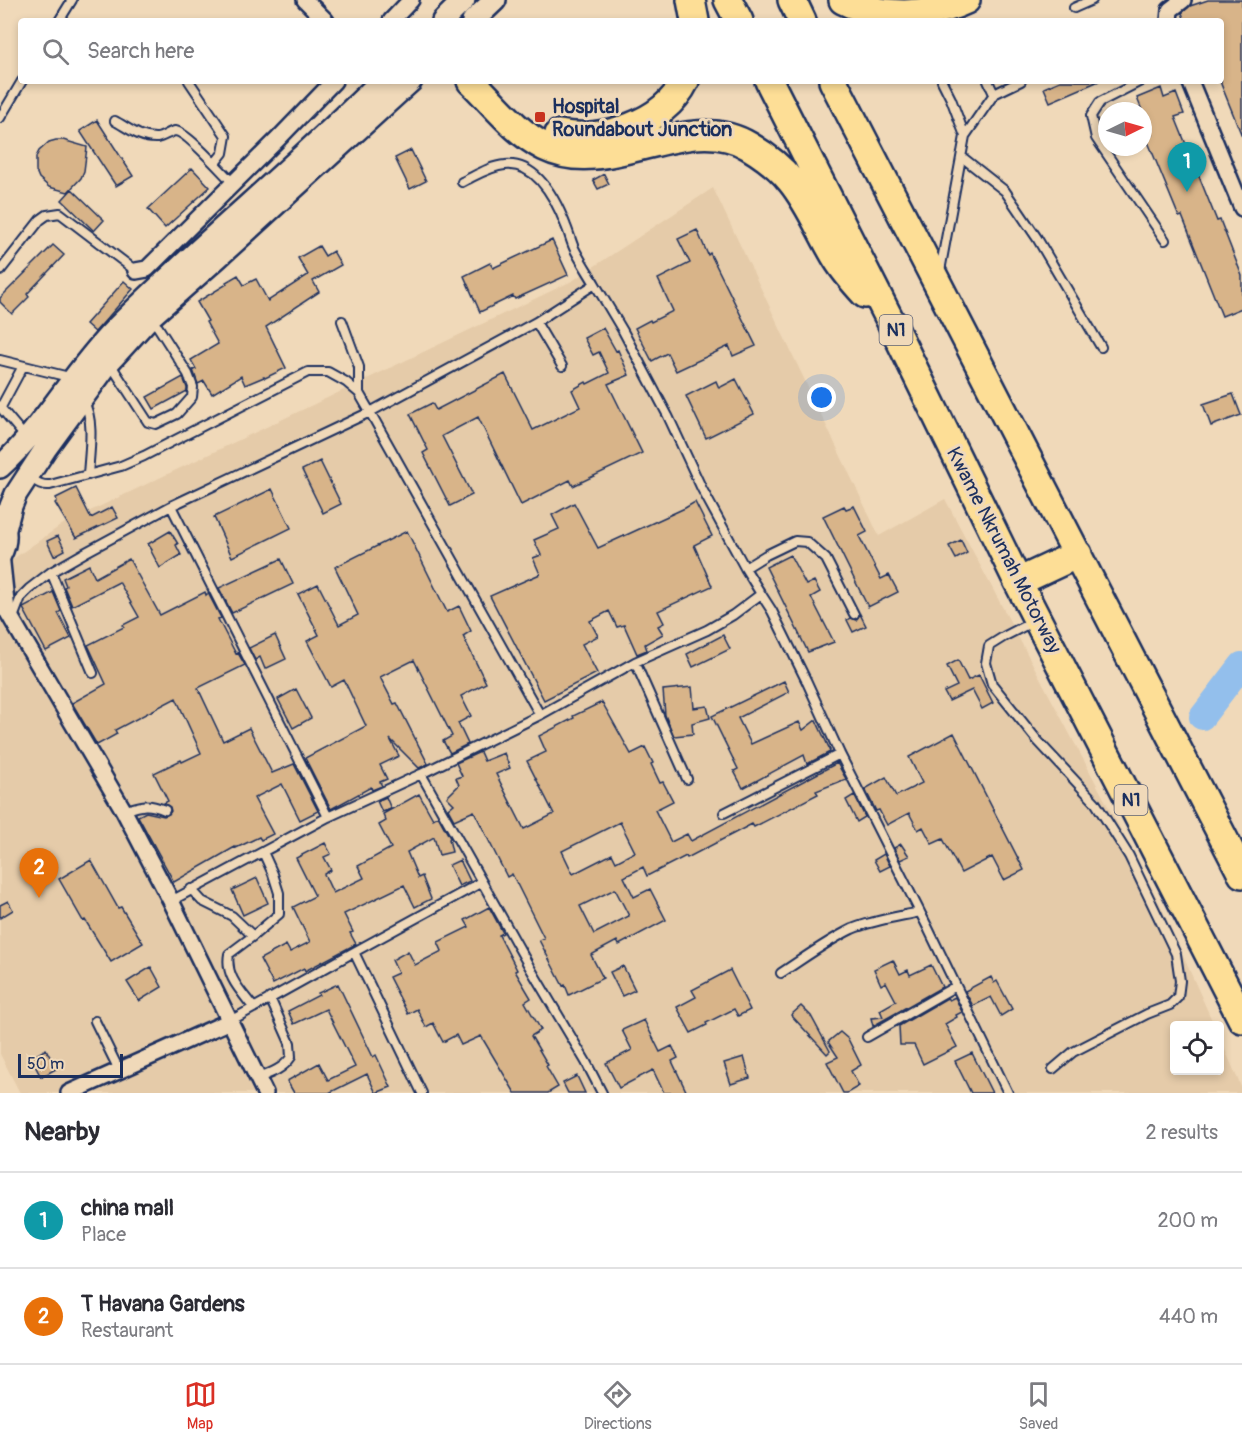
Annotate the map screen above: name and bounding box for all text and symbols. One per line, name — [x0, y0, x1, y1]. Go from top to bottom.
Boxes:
search box — [18, 18, 1224, 84]
icon: search — [39, 35, 72, 68]
text: Search here — [87, 37, 194, 65]
place label: Hospital Roundabout Junction — [552, 94, 732, 142]
north arrow — [1098, 102, 1152, 156]
marker: Hospital Roundabout Junction — [533, 110, 547, 124]
pin: 1 — [1168, 142, 1206, 192]
road number: N1 — [880, 315, 912, 345]
your location — [807, 383, 836, 412]
street label: Kwame Nkrumah Motorway — [941, 443, 1067, 658]
road number: N1 — [1114, 785, 1148, 815]
pin: 2 — [20, 848, 58, 898]
map controls — [1170, 1021, 1224, 1075]
button: locate — [1170, 1021, 1224, 1075]
scale bar — [18, 1051, 123, 1078]
text: 50 m — [27, 1054, 64, 1074]
text: Nearby — [24, 1116, 100, 1148]
text: 2 results — [1146, 1120, 1218, 1145]
text: china mall — [81, 1194, 174, 1222]
text: 1 — [40, 1208, 47, 1233]
text: 200 m — [1157, 1208, 1218, 1233]
text: Place — [81, 1222, 126, 1247]
text: T Havana Gardens — [81, 1290, 245, 1318]
text: 2 — [38, 1304, 49, 1329]
text: 440 m — [1159, 1304, 1218, 1329]
text: Restaurant — [81, 1318, 173, 1343]
tab: Map — [184, 1378, 217, 1434]
tab: Directions — [584, 1378, 652, 1434]
tab: Saved — [1019, 1378, 1058, 1434]

